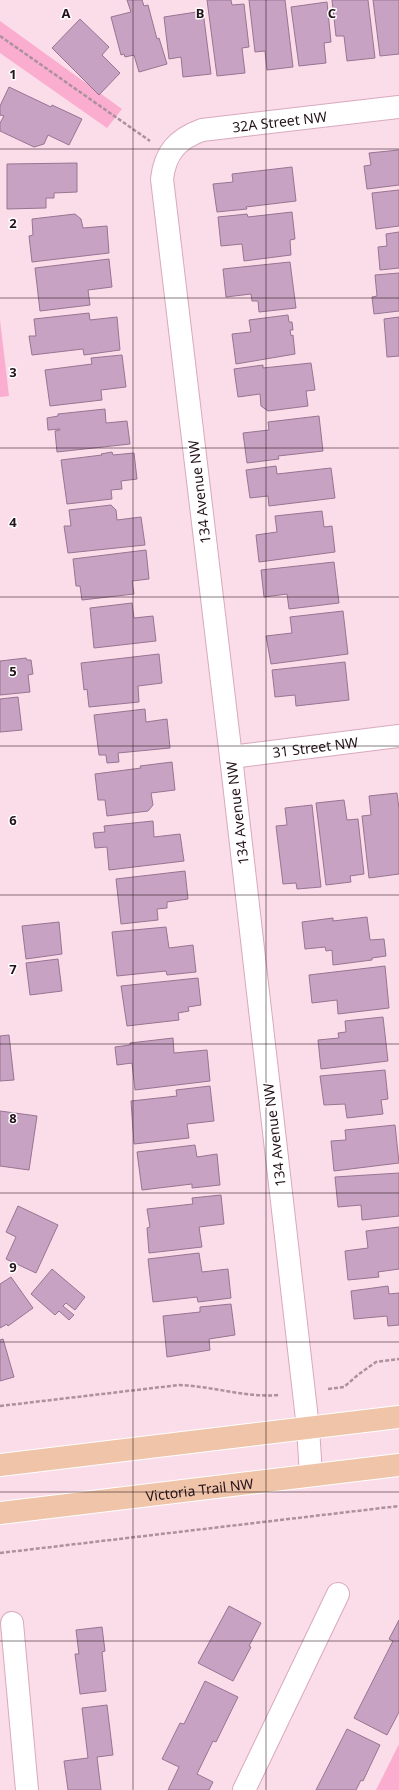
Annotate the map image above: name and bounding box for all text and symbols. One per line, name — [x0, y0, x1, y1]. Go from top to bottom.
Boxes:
text: A — [62, 4, 71, 22]
text: B — [196, 4, 204, 22]
text: C — [328, 4, 336, 22]
text: 1 — [9, 65, 17, 83]
street label: 32A Street NW — [231, 106, 328, 136]
text: 2 — [9, 214, 17, 232]
text: 3 — [9, 363, 17, 381]
street label: 134 Avenue NW — [183, 439, 215, 545]
text: 4 — [9, 513, 17, 531]
text: 5 — [9, 662, 17, 680]
street label: 31 Street NW — [271, 732, 359, 761]
street label: 134 Avenue NW — [221, 760, 253, 866]
text: 6 — [9, 811, 17, 829]
text: 7 — [9, 960, 17, 978]
street label: 134 Avenue NW — [258, 1082, 290, 1188]
text: 8 — [9, 1109, 17, 1127]
text: 9 — [9, 1258, 17, 1276]
street label: Victoria Trail NW — [145, 1473, 254, 1505]

